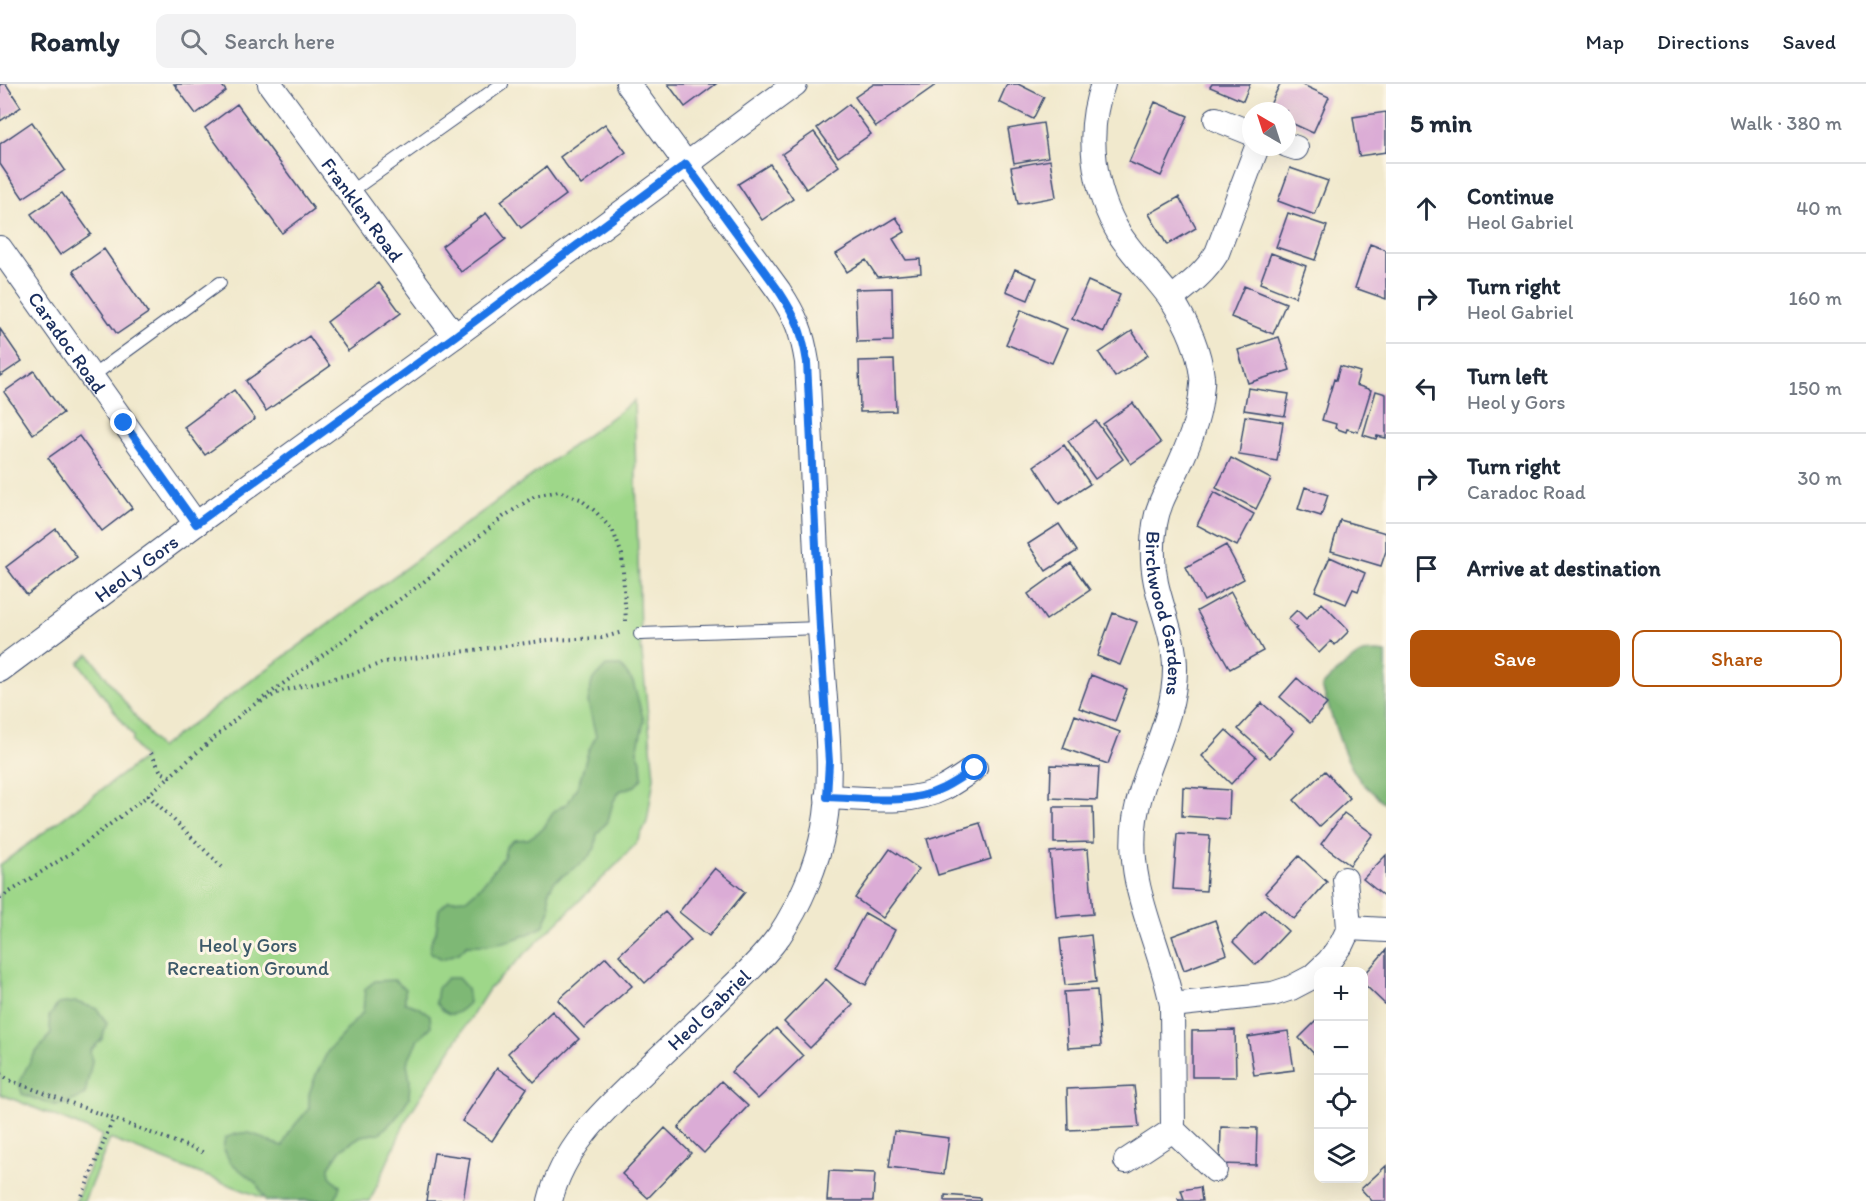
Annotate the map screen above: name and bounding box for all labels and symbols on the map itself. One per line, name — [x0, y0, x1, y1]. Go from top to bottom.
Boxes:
north arrow — [1242, 102, 1296, 156]
street label: Franklen Road — [316, 153, 409, 267]
street label: Caradoc Road — [23, 287, 111, 398]
route end — [110, 409, 136, 435]
street label: Heol y Gors — [90, 529, 183, 607]
street label: Birchwood Gardens — [1141, 530, 1187, 697]
route start — [961, 754, 987, 780]
park label: Heol y Gors Recreation Ground — [167, 933, 329, 980]
street label: Heol Gabriel — [662, 964, 756, 1055]

